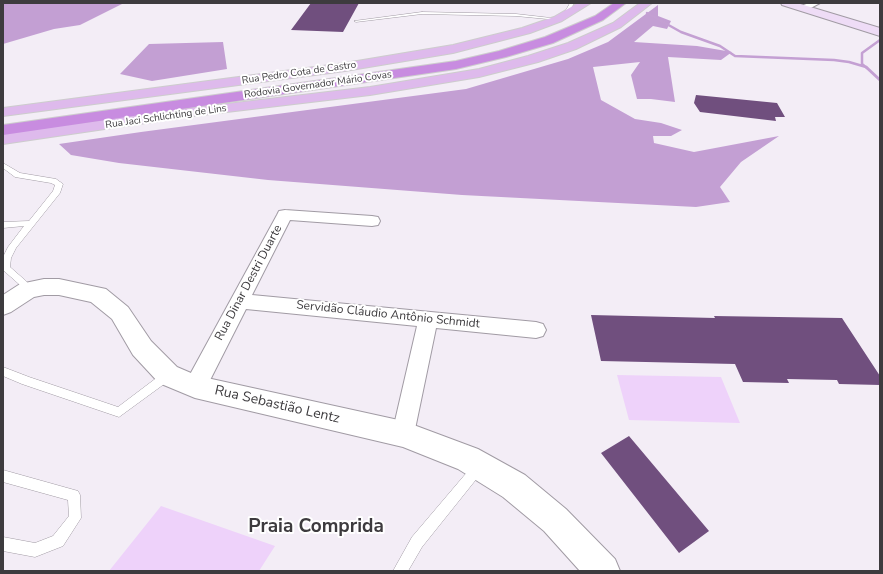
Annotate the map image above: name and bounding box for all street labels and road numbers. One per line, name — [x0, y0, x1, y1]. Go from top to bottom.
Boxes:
street label: Rua Pedro Cota de Castro — [241, 59, 357, 87]
street label: Rodovia Governador Mário Covas — [243, 69, 393, 101]
street label: Rua Jaci Schlichting de Lins — [105, 103, 227, 131]
street label: Rua Dinar Destri Duarte — [212, 223, 286, 343]
street label: Servidão Cláudio Antônio Schmidt — [296, 298, 480, 332]
street label: Rua Sebastião Lentz — [213, 382, 341, 428]

